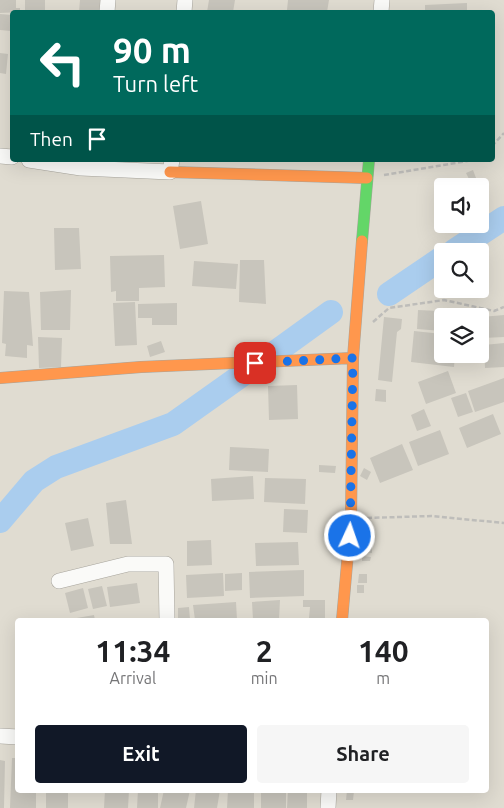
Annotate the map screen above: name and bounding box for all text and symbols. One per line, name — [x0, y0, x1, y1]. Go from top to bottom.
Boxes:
icon: left — [30, 30, 95, 95]
text: 90 m — [113, 30, 191, 70]
text: Turn left — [113, 71, 198, 96]
icon: arrive — [83, 125, 111, 153]
text: Then — [30, 128, 73, 150]
map controls — [434, 178, 489, 363]
button: sound — [434, 178, 489, 233]
button: search — [434, 243, 489, 298]
button: layers — [434, 308, 489, 363]
pin — [234, 342, 276, 384]
icon: arrive — [241, 349, 269, 377]
position arrow — [323, 509, 375, 561]
text: 11:34 — [95, 634, 170, 668]
text: 2 — [256, 634, 273, 668]
text: 140 — [358, 634, 409, 668]
text: Arrival — [110, 669, 156, 687]
text: min — [251, 669, 278, 687]
text: m — [376, 669, 390, 687]
button: Exit — [35, 725, 247, 783]
button: Share — [257, 725, 469, 783]

